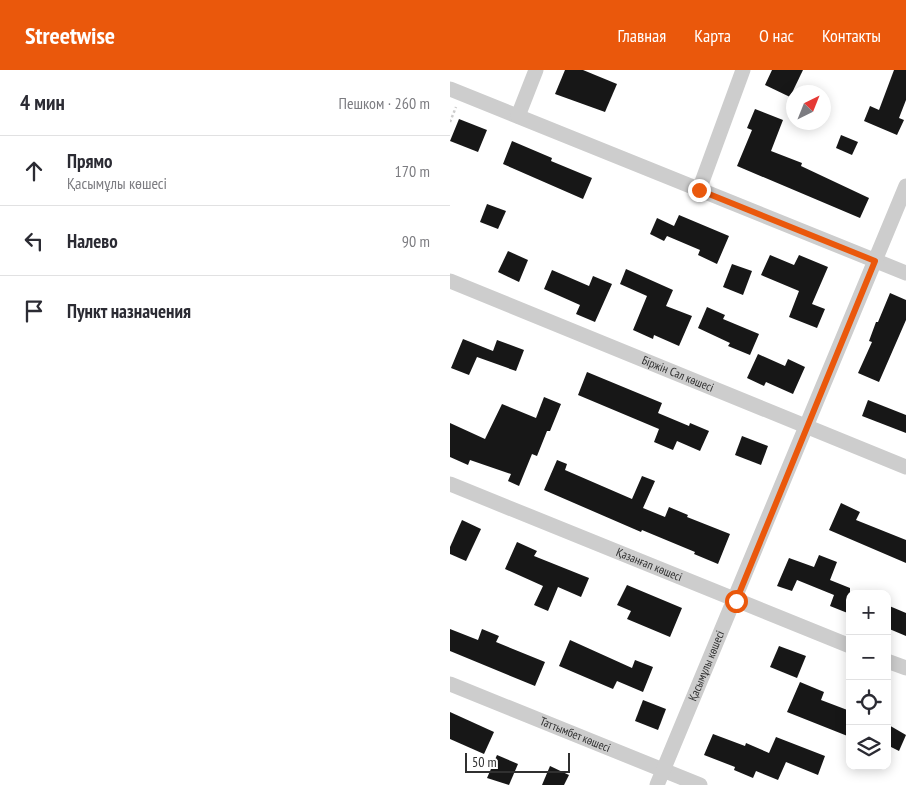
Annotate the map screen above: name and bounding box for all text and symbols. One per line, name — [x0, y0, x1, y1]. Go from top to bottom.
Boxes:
text: Streetwise — [25, 20, 115, 51]
text: Главная — [618, 24, 666, 47]
text: Карта — [694, 24, 731, 47]
text: О нас — [759, 24, 794, 47]
text: Контакты — [822, 24, 881, 47]
north arrow — [786, 85, 831, 130]
text: 4 мин — [20, 89, 65, 116]
text: Пешком · 260 m — [339, 93, 430, 113]
text: Прямо — [67, 149, 112, 173]
icon: ahead — [20, 157, 48, 185]
text: 170 m — [395, 161, 430, 181]
text: Қасымұлы көшесі — [67, 173, 167, 193]
route end — [688, 179, 711, 202]
icon: left — [20, 227, 48, 255]
text: Налево — [67, 229, 118, 253]
text: 90 m — [402, 231, 430, 251]
icon: arrive — [20, 297, 48, 325]
text: Пункт назначения — [67, 299, 191, 323]
street label: Біржін Сал көшесі — [640, 352, 716, 395]
street label: Қазанғап көшесі — [614, 544, 685, 584]
route start — [725, 590, 748, 613]
map controls — [846, 590, 891, 770]
button: + — [846, 590, 891, 635]
street label: Қасымұлы көшесі — [685, 628, 727, 703]
button: − — [846, 635, 891, 680]
button: locate — [846, 680, 891, 725]
street label: Таттымбет көшесі — [538, 713, 613, 755]
button: layers — [846, 725, 891, 770]
scale bar — [465, 750, 570, 773]
text: 50 m — [472, 753, 497, 771]

